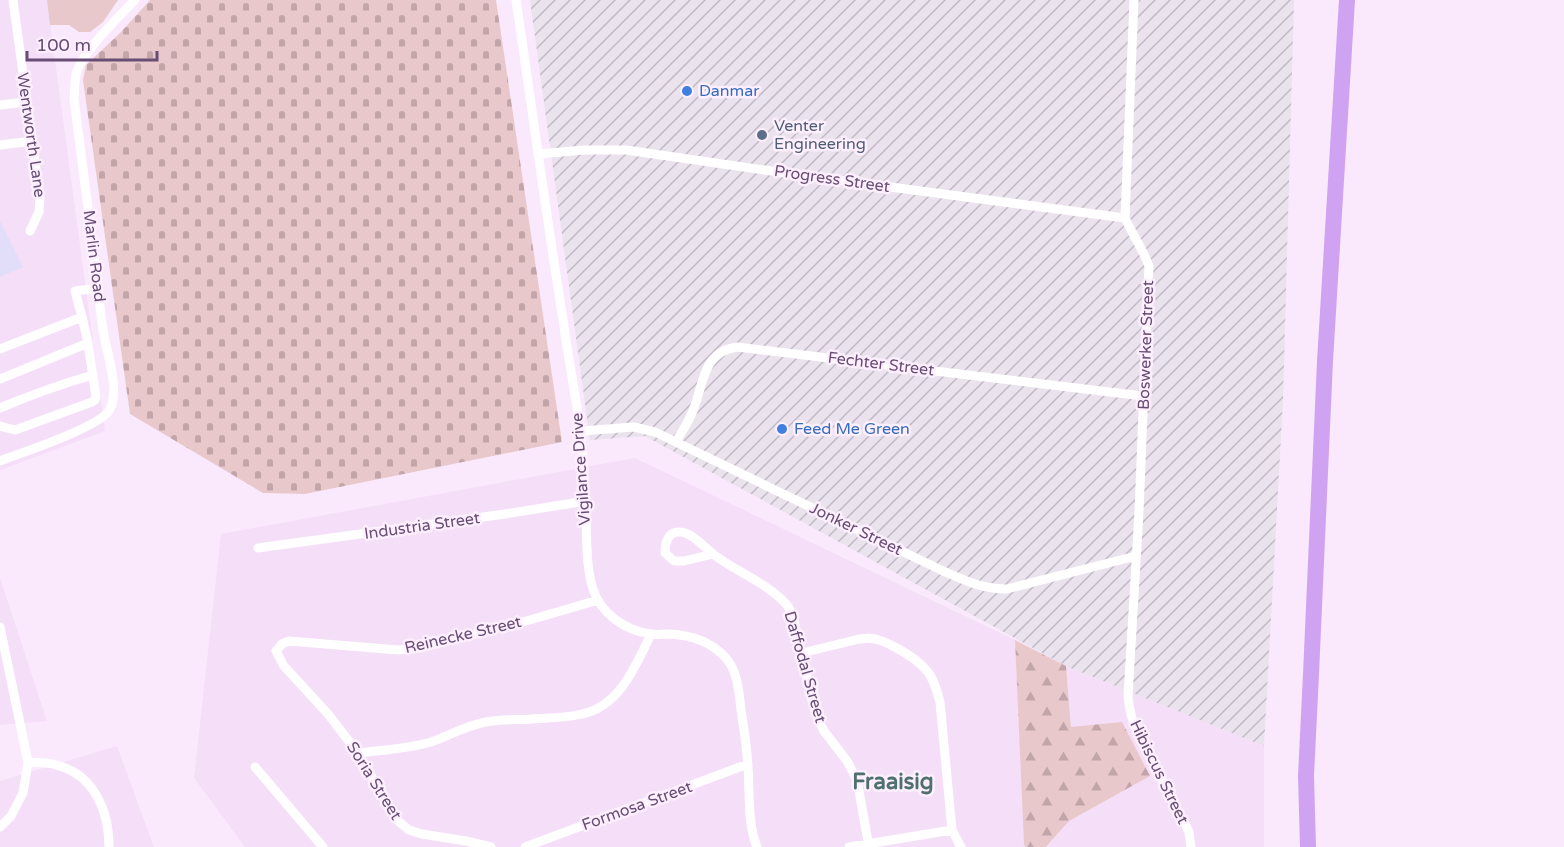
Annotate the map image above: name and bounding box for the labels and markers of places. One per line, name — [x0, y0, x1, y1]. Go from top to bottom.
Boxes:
place label: Danmar — [699, 81, 760, 101]
marker: Danmar — [680, 84, 694, 98]
place label: Venter Engineering — [774, 116, 866, 154]
marker: Venter Engineering — [755, 128, 769, 142]
place label: Feed Me Green — [794, 419, 910, 439]
marker: Feed Me Green — [775, 422, 789, 436]

